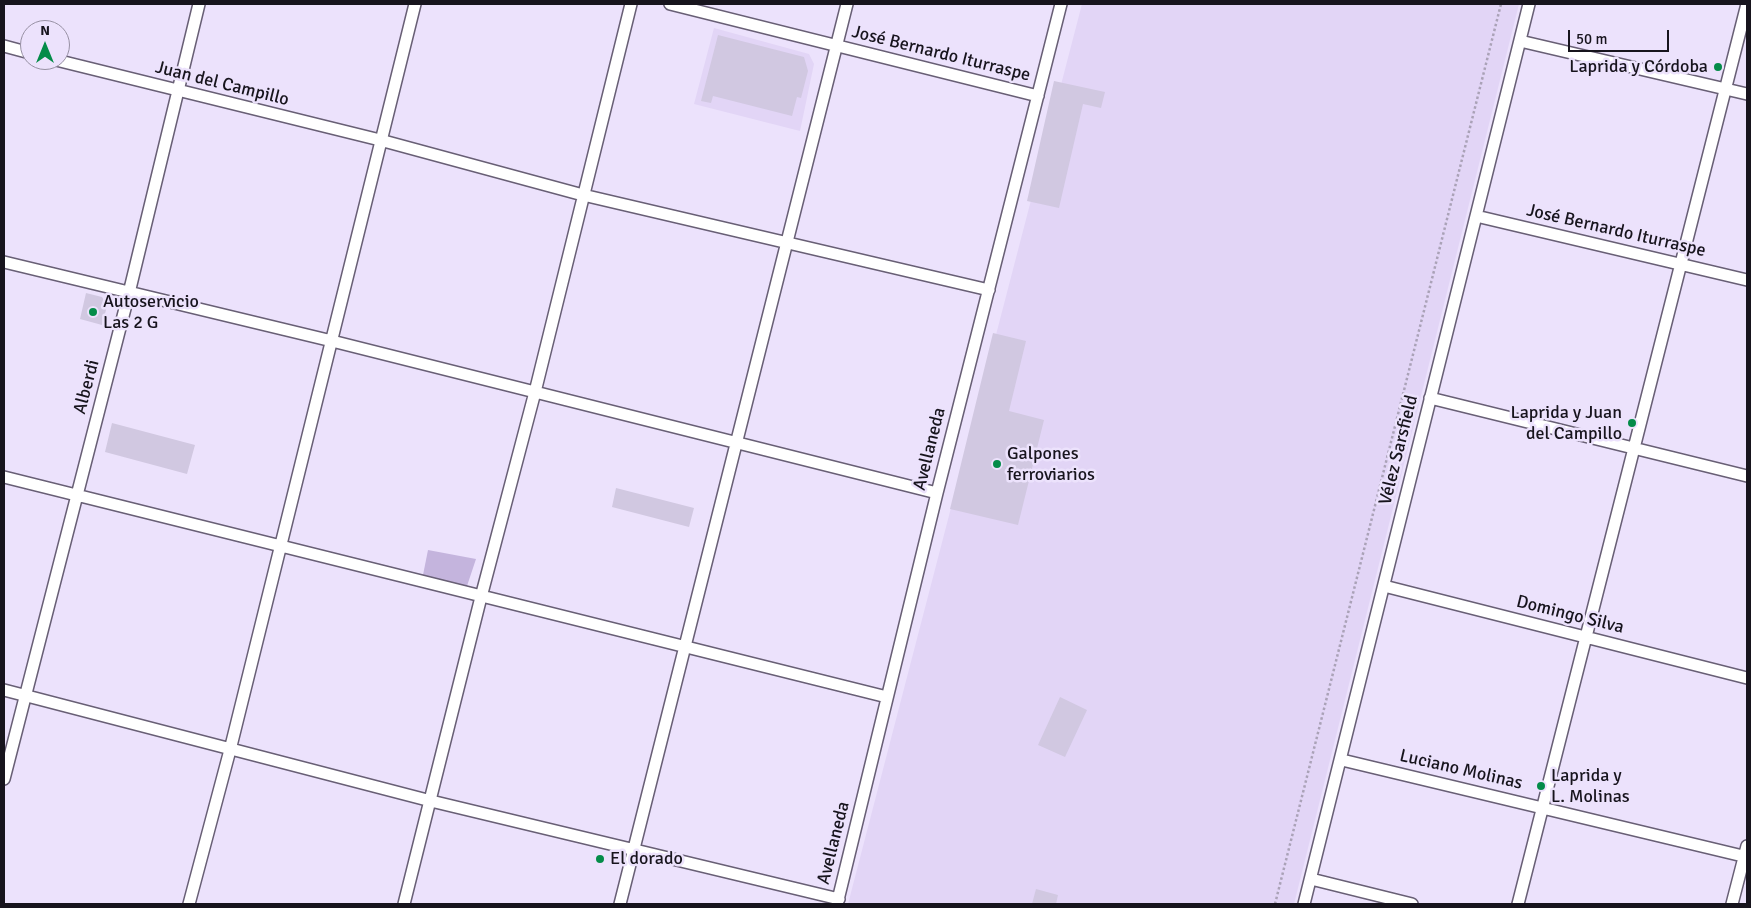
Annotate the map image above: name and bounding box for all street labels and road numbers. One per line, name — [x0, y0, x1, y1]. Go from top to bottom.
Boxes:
street label: José Bernardo Iturraspe — [850, 21, 1032, 87]
street label: Juan del Campillo — [153, 57, 291, 111]
street label: José Bernardo Iturraspe — [1524, 200, 1708, 262]
street label: Alberdi — [69, 357, 105, 417]
street label: Vélez Sarsfield — [1375, 393, 1423, 507]
street label: Avellaneda — [909, 405, 951, 493]
street label: Domingo Silva — [1514, 591, 1626, 639]
street label: Luciano Molinas — [1397, 745, 1525, 795]
street label: Avellaneda — [813, 799, 855, 887]

